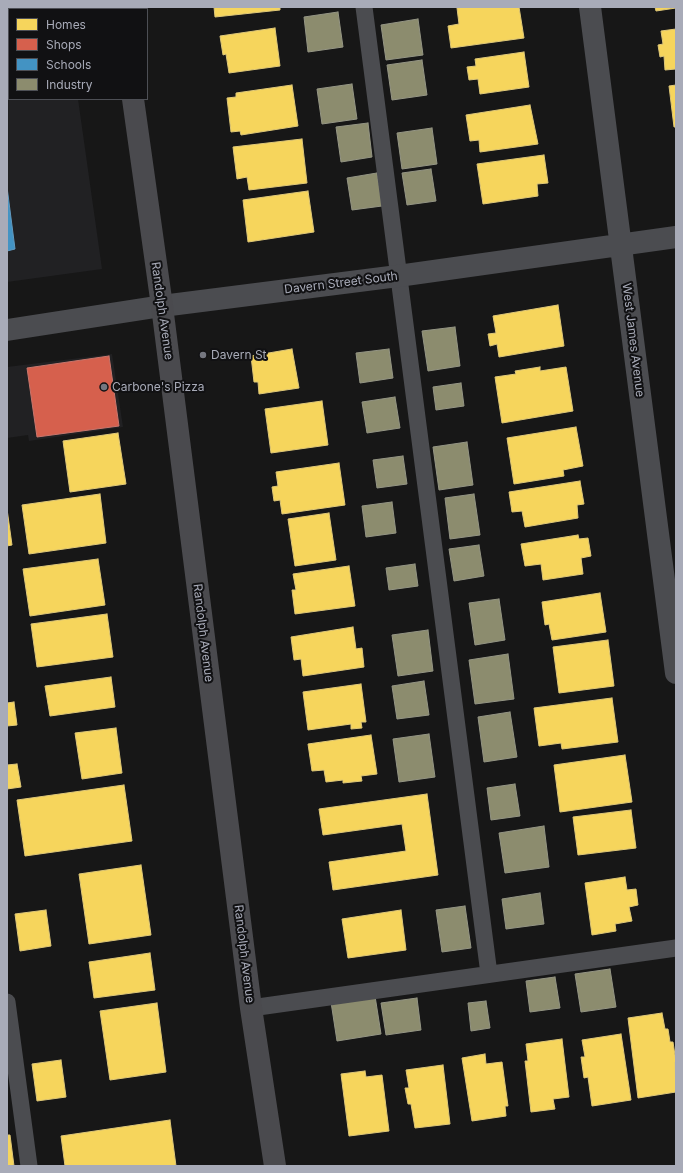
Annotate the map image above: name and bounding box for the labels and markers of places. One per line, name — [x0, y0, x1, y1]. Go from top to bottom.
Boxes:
place label: Davern St — [211, 348, 267, 362]
marker: Davern St — [198, 350, 208, 360]
place label: Carbone's Pizza — [112, 380, 205, 394]
marker: Carbone's Pizza — [99, 382, 109, 392]

